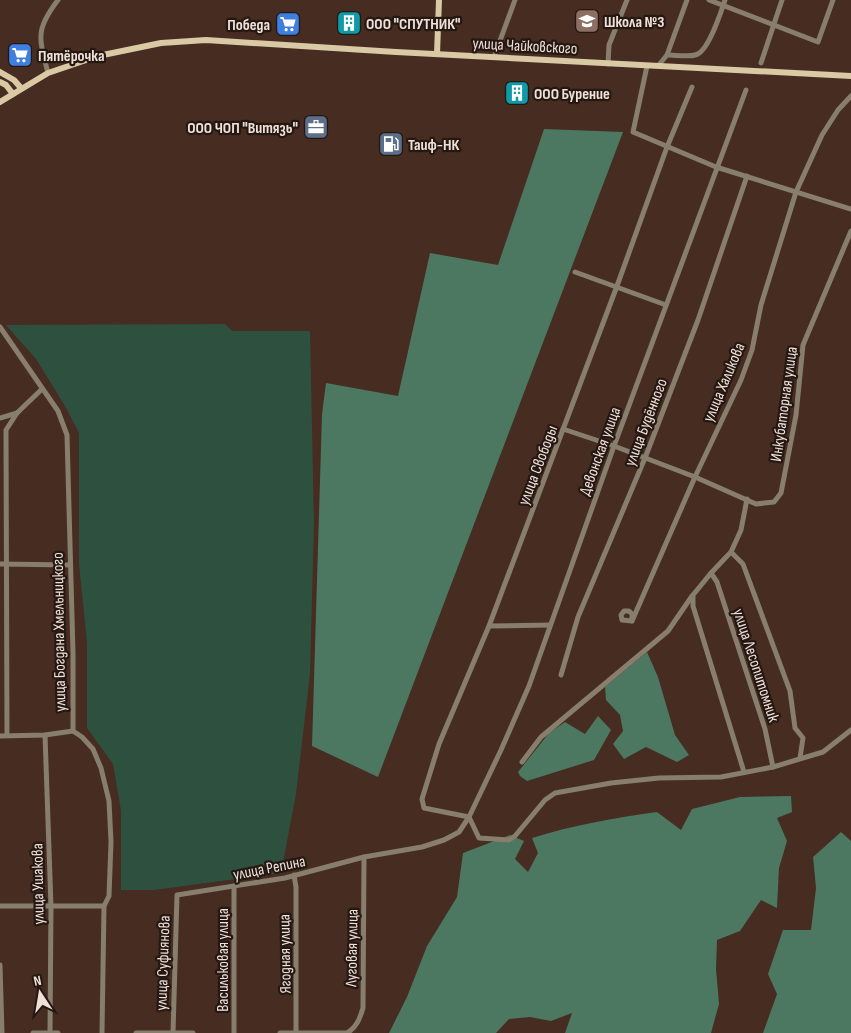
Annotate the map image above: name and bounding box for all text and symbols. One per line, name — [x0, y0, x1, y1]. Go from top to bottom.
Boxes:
school or university icon: Школа №3 — [574, 8, 600, 34]
building icon: ООО "СПУТНИК" — [336, 10, 362, 36]
supermarket icon: Победа — [275, 11, 301, 37]
place label: Школа №3 — [604, 13, 664, 32]
place label: ООО "СПУТНИК" — [366, 15, 461, 34]
place label: Победа — [227, 16, 270, 35]
street label: улица Чайковского — [472, 34, 578, 59]
supermarket icon: Пятёрочка — [7, 42, 33, 68]
place label: Пятёрочка — [38, 47, 105, 66]
building icon: ООО Бурение — [504, 80, 530, 106]
place label: ООО Бурение — [534, 85, 610, 104]
office icon: ООО ЧОП "Витязь" — [303, 114, 329, 140]
place label: ООО ЧОП "Витязь" — [187, 119, 298, 138]
fuel station icon: Таиф-НК — [378, 131, 404, 157]
place label: Таиф-НК — [408, 136, 459, 155]
street label: улица Халикова — [699, 340, 750, 425]
street label: Инкубаторная улица — [767, 345, 802, 463]
street label: улица Будённого — [621, 376, 672, 469]
street label: Девонская улица — [576, 405, 625, 498]
street label: улица Свободы — [515, 423, 562, 508]
street label: улица Богдана Хмельницкого — [49, 552, 70, 712]
street label: улица Лесопитомник — [728, 606, 783, 725]
street label: улица Ушакова — [28, 843, 49, 925]
street label: улица Репина — [231, 852, 307, 885]
street label: Васильковая улица — [214, 908, 233, 1012]
street label: Луговая улица — [342, 909, 363, 988]
street label: Ягодная улица — [275, 914, 296, 994]
street label: улица Суфиянова — [152, 915, 175, 1011]
north arrow — [15, 968, 65, 1018]
text: N — [32, 972, 43, 990]

